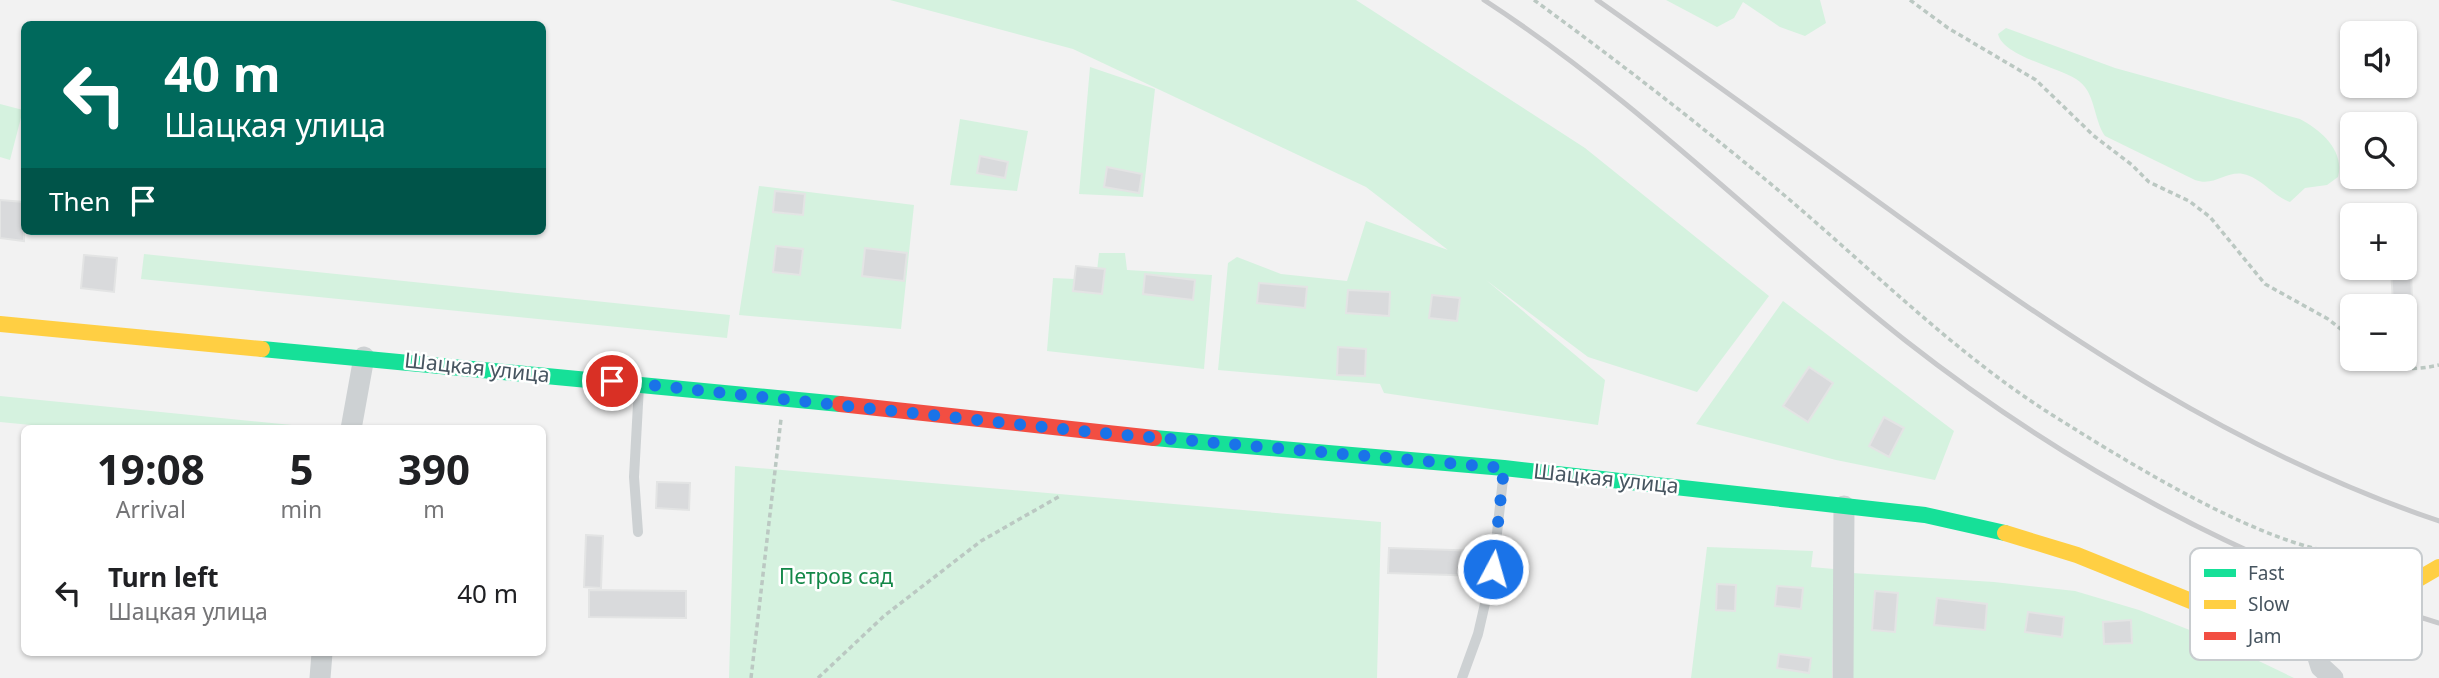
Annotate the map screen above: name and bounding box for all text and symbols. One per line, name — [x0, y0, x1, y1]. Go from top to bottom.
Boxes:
map controls — [2340, 21, 2417, 371]
button: sound — [2340, 21, 2417, 98]
text: 40 m — [164, 40, 281, 106]
icon: left — [49, 49, 140, 140]
text: Шацкая улица — [164, 103, 386, 146]
button: search — [2340, 112, 2417, 189]
icon: arrive — [124, 182, 162, 220]
text: Then — [49, 183, 110, 219]
button: + — [2340, 203, 2417, 280]
button: − — [2340, 294, 2417, 371]
street label: Шацкая улица — [403, 345, 551, 389]
pin — [582, 351, 642, 411]
icon: arrive — [593, 362, 631, 400]
text: 19:08 — [97, 440, 205, 497]
text: 5 — [289, 440, 313, 497]
text: 390 — [398, 440, 470, 497]
street label: Шацкая улица — [1532, 456, 1680, 500]
text: Arrival — [116, 493, 186, 525]
text: min — [281, 493, 322, 525]
text: m — [423, 493, 445, 525]
position arrow — [1456, 532, 1530, 606]
legend — [2190, 548, 2422, 660]
text: Turn left — [108, 559, 219, 595]
text: Fast — [2248, 560, 2285, 586]
park label: Петров сад — [779, 562, 893, 590]
icon: left — [49, 574, 87, 612]
text: 40 m — [457, 575, 518, 611]
text: Slow — [2248, 591, 2289, 617]
text: Шацкая улица — [108, 595, 268, 627]
text: Jam — [2246, 623, 2282, 649]

